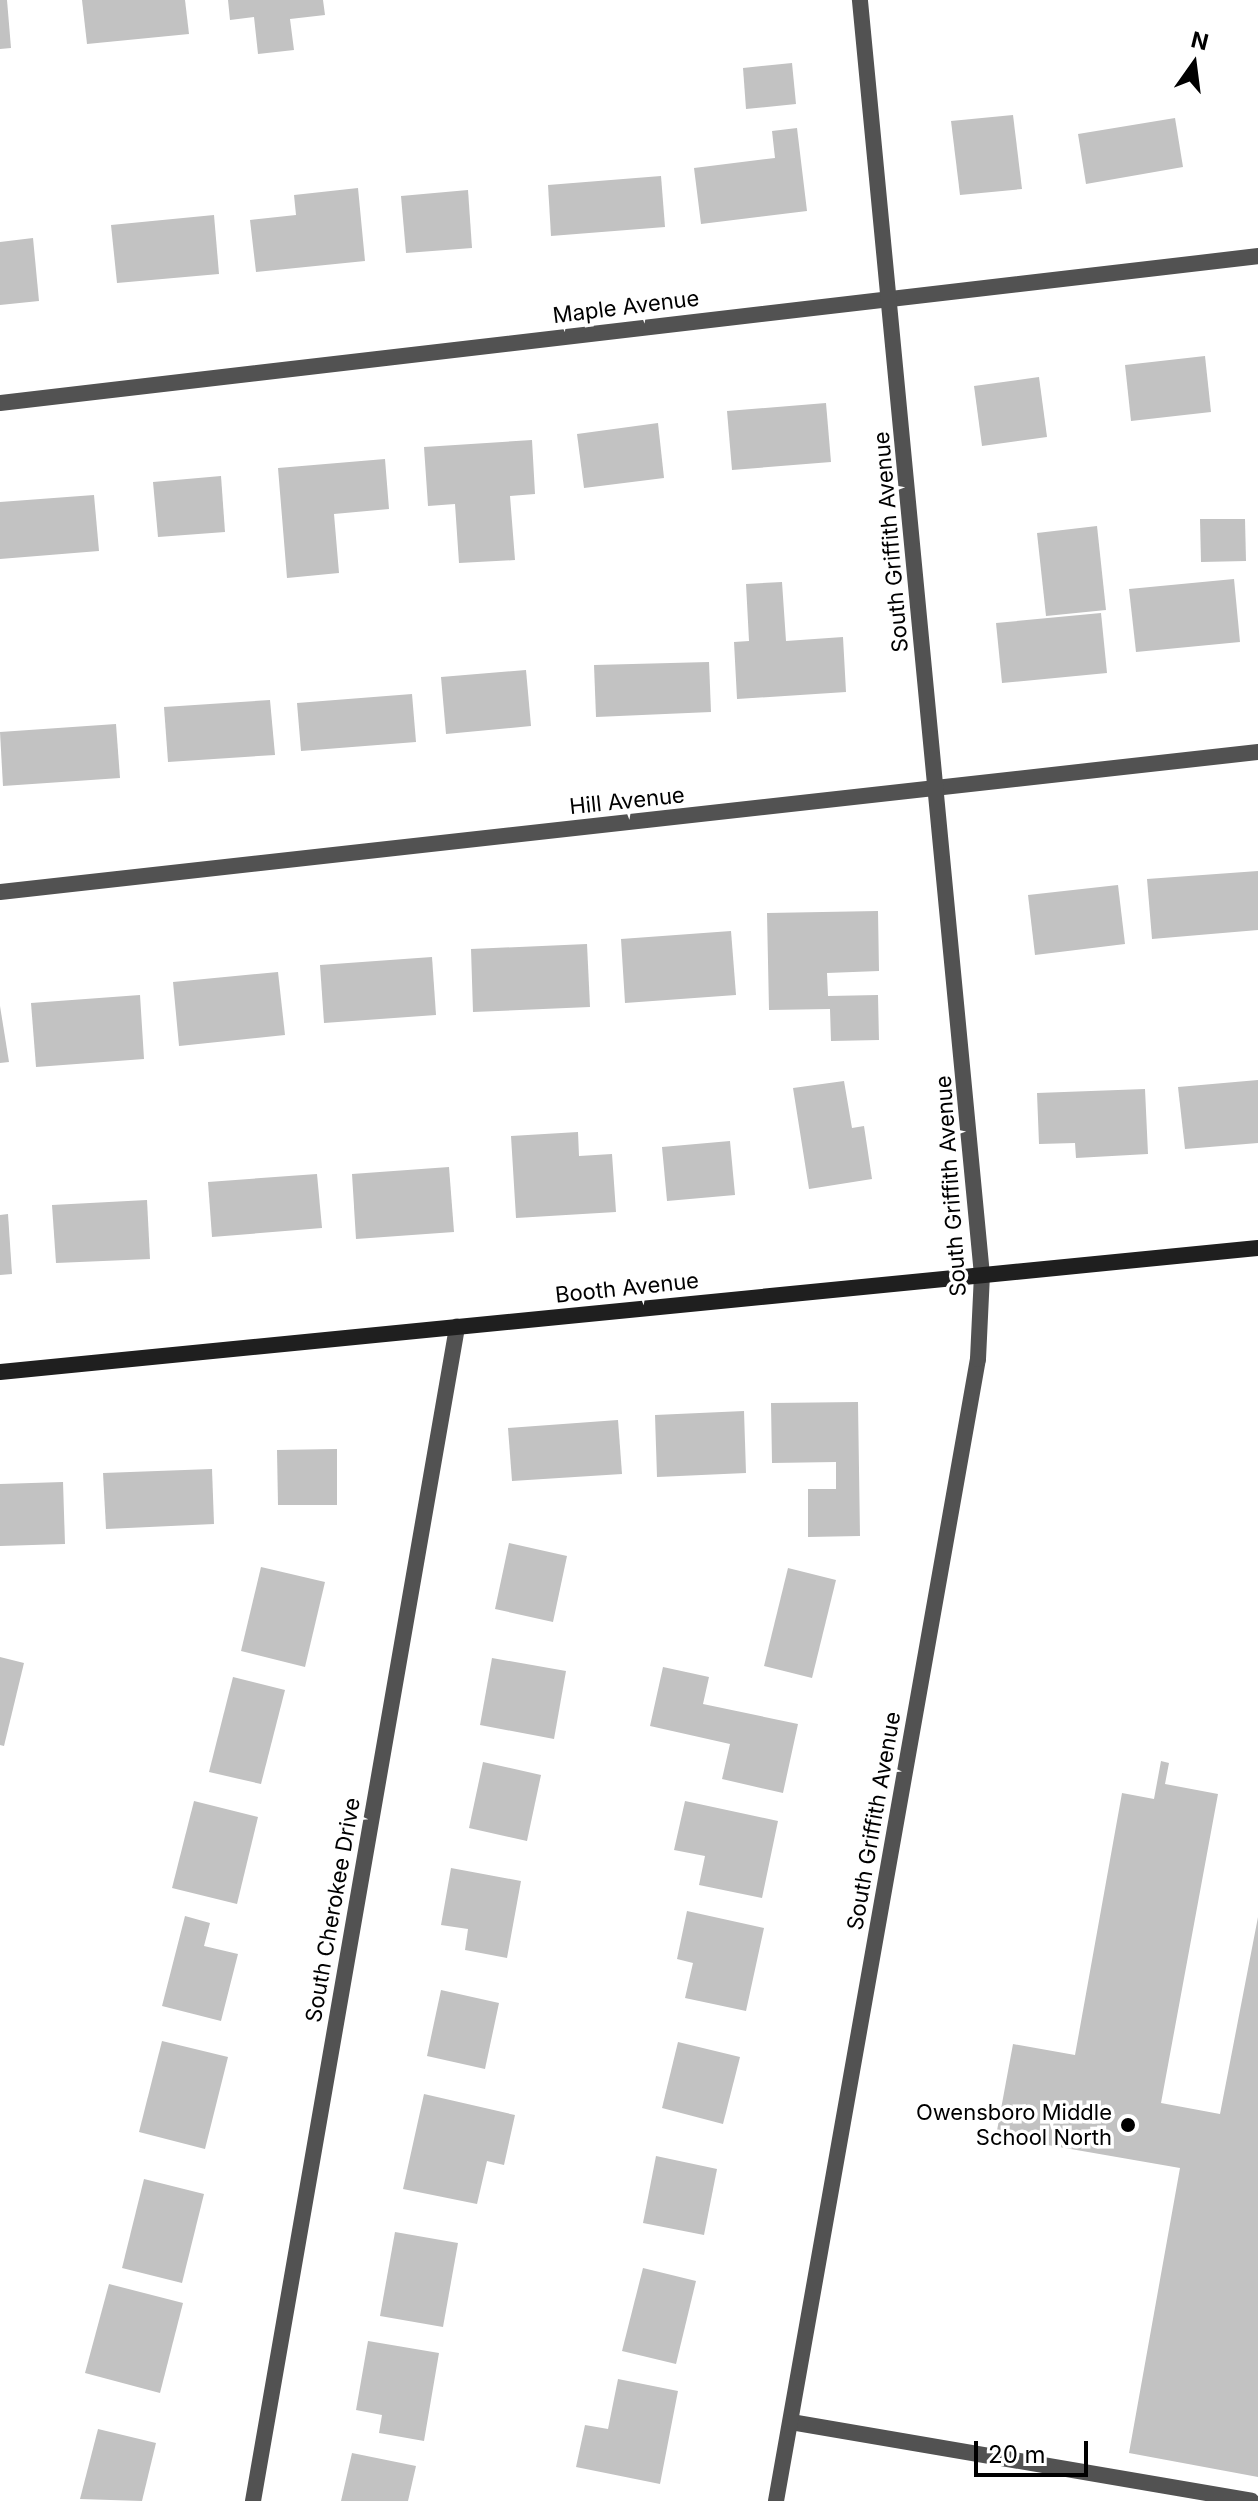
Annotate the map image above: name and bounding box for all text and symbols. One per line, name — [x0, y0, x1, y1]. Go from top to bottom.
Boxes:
north arrow — [1154, 24, 1234, 104]
text: N — [1189, 26, 1211, 55]
street label: Maple Avenue — [551, 285, 701, 329]
street label: South Griffith Avenue — [868, 431, 914, 653]
street label: Hill Avenue — [568, 782, 686, 820]
street label: South Griffith Avenue — [930, 1075, 972, 1297]
street label: Booth Avenue — [554, 1267, 700, 1309]
street label: South Griffith Avenue — [842, 1710, 906, 1932]
street label: South Cherokee Drive — [300, 1796, 366, 2024]
place label: Owensboro Middle School North — [916, 2099, 1112, 2150]
marker: Owensboro Middle School North — [1119, 2116, 1137, 2134]
scale bar — [978, 2425, 1092, 2475]
text: 20 m — [988, 2440, 1046, 2469]

